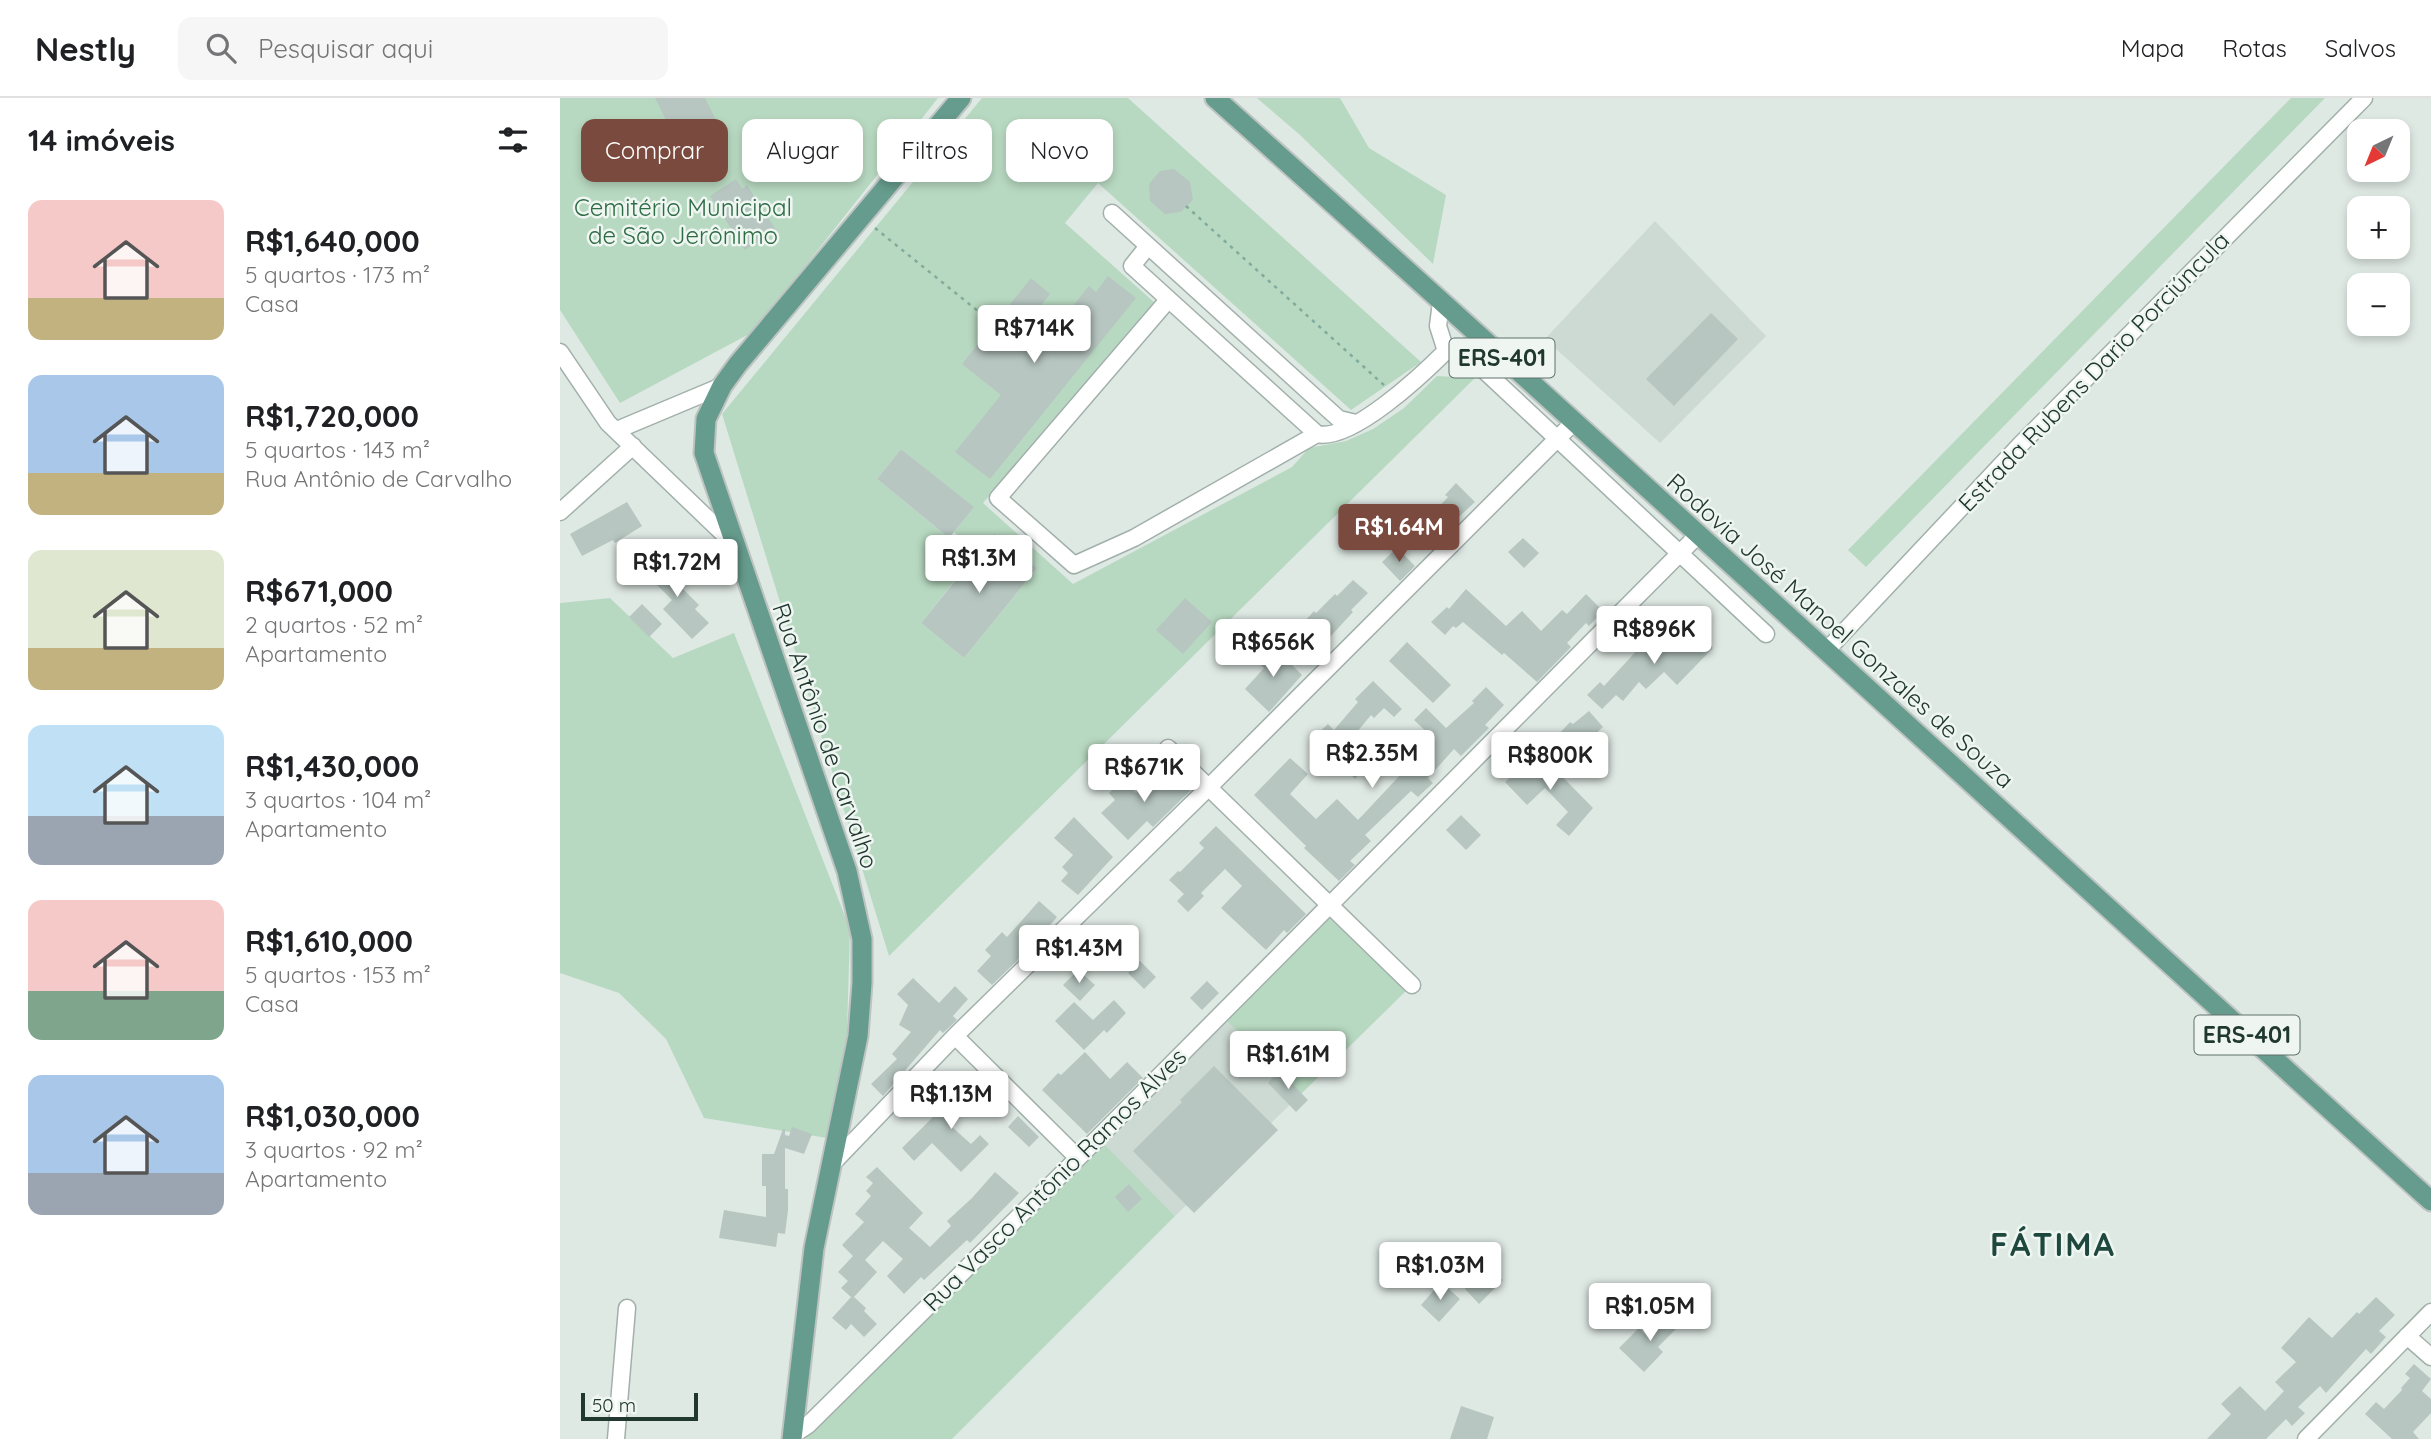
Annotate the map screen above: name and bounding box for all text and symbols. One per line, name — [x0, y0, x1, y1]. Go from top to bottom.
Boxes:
search box — [178, 17, 668, 80]
text: Nestly — [35, 28, 136, 69]
icon: search — [202, 29, 240, 67]
text: Pesquisar aqui — [258, 32, 433, 65]
text: Mapa — [2121, 33, 2184, 63]
text: Rotas — [2222, 33, 2287, 63]
text: Salvos — [2325, 33, 2396, 63]
chip: Comprar — [581, 119, 728, 182]
chip: Alugar — [742, 119, 863, 182]
chip: Filtros — [877, 119, 992, 182]
chip: Novo — [1006, 119, 1113, 182]
north arrow — [2347, 119, 2410, 182]
map controls — [2347, 119, 2410, 336]
text: 14 imóveis — [28, 121, 175, 159]
icon: filters — [494, 121, 532, 159]
park label: Cemitério Municipal de São Jerônimo — [574, 192, 792, 250]
button: + — [2347, 196, 2410, 259]
text: R$1,640,000 — [245, 222, 420, 260]
street label: Estrada Rubens Dario Porciúncula — [1951, 225, 2235, 517]
icon: home — [84, 228, 168, 312]
text: 5 quartos · 173 m² — [245, 260, 430, 289]
button: − — [2347, 273, 2410, 336]
text: Casa — [245, 289, 299, 318]
pin: R$714K — [977, 306, 1091, 365]
text: R$714K — [994, 313, 1074, 342]
road number: ERS-401 — [1450, 339, 1555, 378]
text: R$1,720,000 — [245, 397, 419, 435]
icon: home — [84, 403, 168, 487]
text: 5 quartos · 143 m² — [245, 435, 430, 464]
text: Rua Antônio de Carvalho — [245, 464, 512, 493]
street label: Rodovia José Manoel Gonzales de Souza — [1661, 466, 2020, 794]
pin: R$1.64M — [1334, 504, 1464, 564]
text: R$1.64M — [1354, 512, 1444, 541]
pin: R$1.3M — [922, 536, 1036, 595]
pin: R$1.72M — [612, 540, 742, 599]
text: R$1.3M — [941, 543, 1017, 572]
text: R$1.72M — [633, 547, 721, 576]
text: R$671,000 — [245, 572, 393, 610]
icon: home — [84, 578, 168, 662]
street label: Rua Antônio de Carvalho — [766, 599, 886, 872]
pin: R$896K — [1597, 606, 1711, 666]
text: 2 quartos · 52 m² — [245, 610, 423, 639]
text: R$896K — [1613, 614, 1695, 643]
pin: R$656K — [1216, 620, 1330, 679]
text: R$656K — [1231, 627, 1315, 656]
text: Apartamento — [245, 639, 387, 668]
pin: R$2.35M — [1307, 730, 1437, 790]
pin: R$800K — [1493, 732, 1607, 792]
text: R$2.35M — [1326, 738, 1418, 767]
text: R$800K — [1507, 740, 1593, 769]
pin: R$671K — [1087, 744, 1201, 804]
text: R$1,430,000 — [245, 747, 419, 785]
text: R$671K — [1104, 752, 1184, 781]
icon: home — [84, 753, 168, 837]
text: 3 quartos · 104 m² — [245, 785, 431, 814]
text: Apartamento — [245, 814, 387, 843]
text: R$1,610,000 — [245, 922, 413, 960]
pin: R$1.43M — [1014, 926, 1144, 985]
icon: home — [84, 928, 168, 1012]
text: R$1.43M — [1035, 933, 1123, 962]
text: 5 quartos · 153 m² — [245, 960, 431, 989]
text: Casa — [245, 989, 299, 1018]
road number: ERS-401 — [2194, 1016, 2300, 1054]
pin: R$1.61M — [1223, 1032, 1353, 1091]
text: R$1.61M — [1246, 1039, 1330, 1068]
street label: Rua Vasco Antônio Ramos Alves — [916, 1041, 1192, 1317]
pin: R$1.13M — [886, 1072, 1016, 1131]
text: R$1.13M — [909, 1079, 993, 1108]
text: R$1,030,000 — [245, 1097, 420, 1135]
icon: home — [84, 1103, 168, 1187]
text: 3 quartos · 92 m² — [245, 1135, 423, 1164]
text: Apartamento — [245, 1164, 387, 1193]
district label: FÁTIMA — [1990, 1224, 2116, 1264]
pin: R$1.03M — [1375, 1242, 1505, 1302]
text: R$1.03M — [1395, 1250, 1485, 1279]
pin: R$1.05M — [1585, 1284, 1715, 1343]
text: R$1.05M — [1605, 1291, 1695, 1320]
scale bar — [581, 1390, 698, 1422]
text: 50 m — [592, 1393, 636, 1417]

